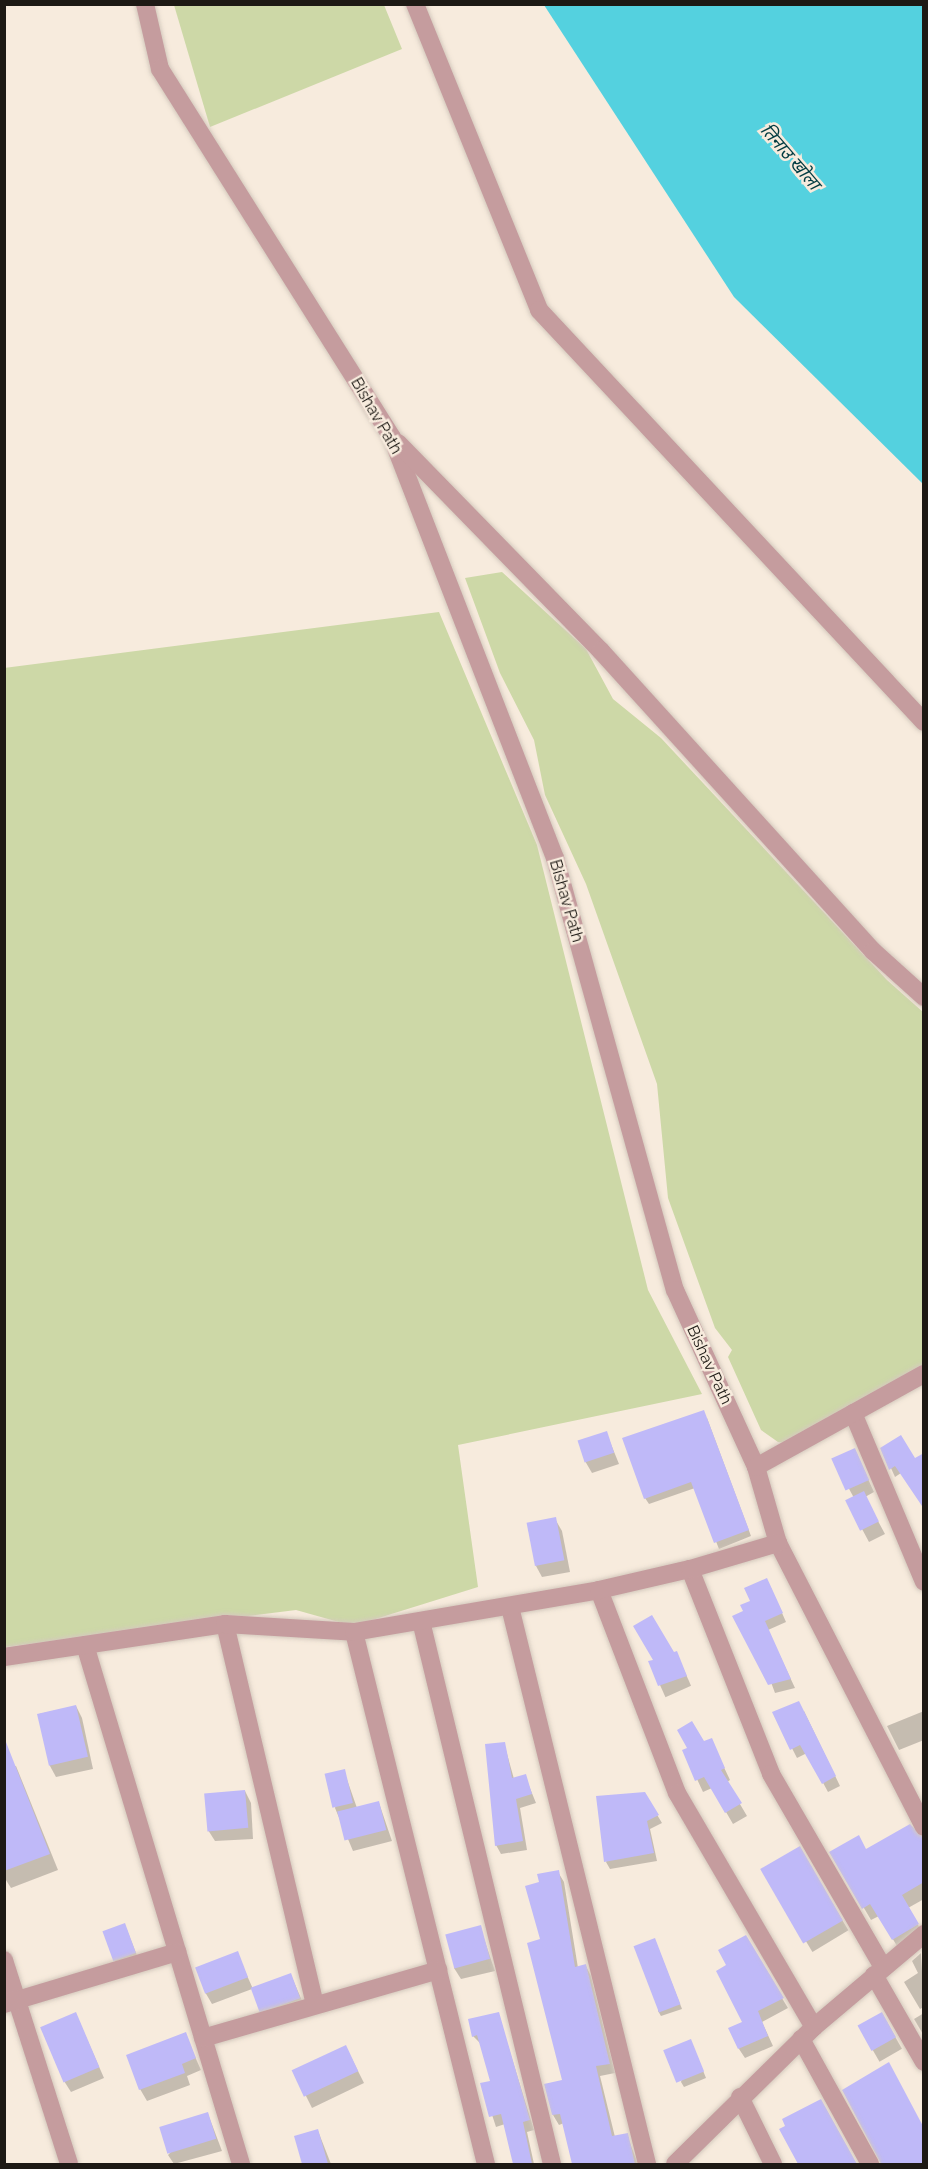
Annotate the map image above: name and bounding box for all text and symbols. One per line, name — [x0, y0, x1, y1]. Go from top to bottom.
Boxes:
water label: तिनाउ खोला — [756, 120, 824, 194]
street label: Bishav Path — [346, 374, 406, 458]
street label: Bishav Path — [545, 857, 587, 945]
street label: Bishav Path — [682, 1322, 736, 1408]

